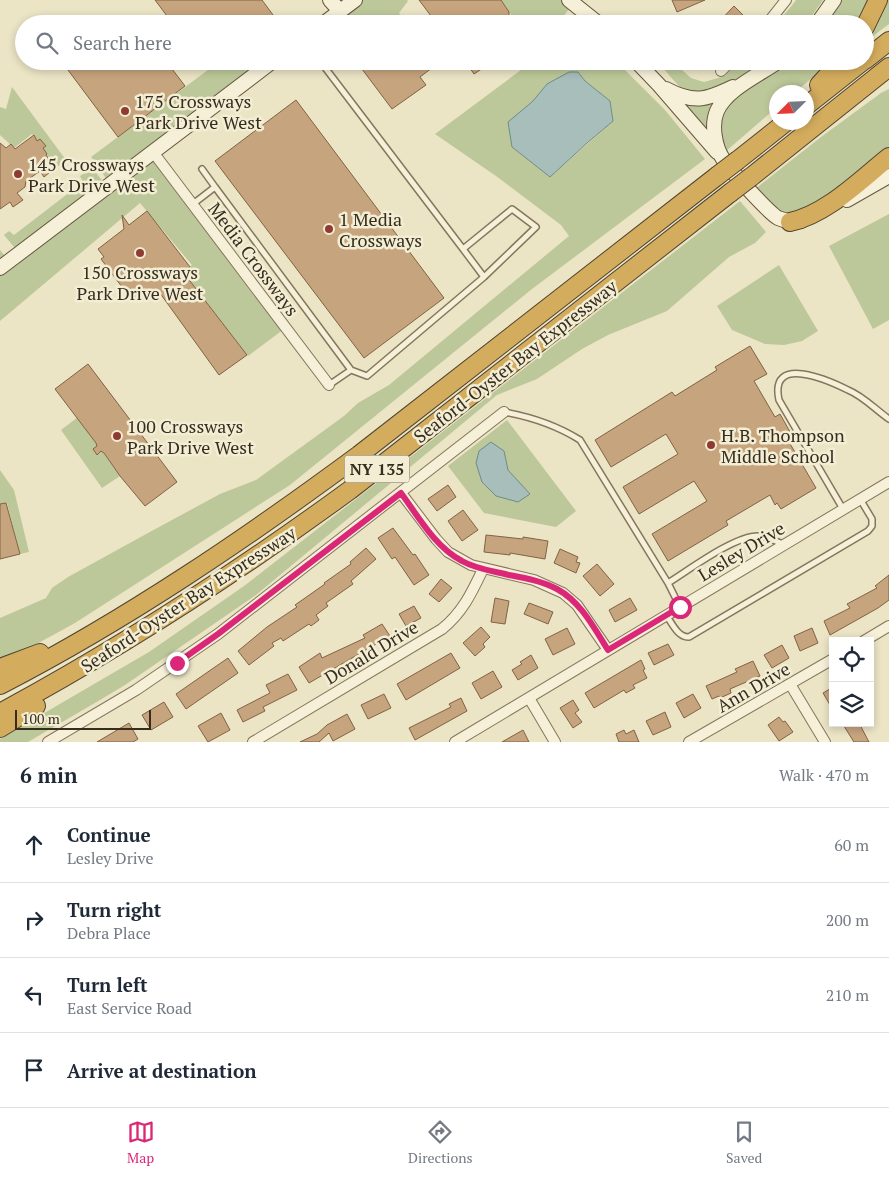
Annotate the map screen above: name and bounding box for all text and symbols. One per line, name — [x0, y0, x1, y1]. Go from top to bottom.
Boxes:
search box — [15, 15, 874, 70]
icon: search — [33, 29, 61, 57]
text: Search here — [73, 30, 172, 55]
north arrow — [769, 85, 814, 130]
place label: 175 Crossways Park Drive West — [135, 89, 262, 134]
marker: 175 Crossways Park Drive West — [119, 105, 131, 117]
place label: 145 Crossways Park Drive West — [28, 152, 155, 197]
marker: 145 Crossways Park Drive West — [12, 168, 24, 180]
street label: Media Crossways — [203, 197, 305, 321]
place label: 1 Media Crossways — [339, 207, 422, 252]
marker: 1 Media Crossways — [323, 223, 335, 235]
marker: 150 Crossways Park Drive West — [134, 247, 146, 259]
place label: 150 Crossways Park Drive West — [77, 260, 204, 305]
street label: Seaford-Oyster Bay Expressway — [408, 273, 622, 448]
place label: 100 Crossways Park Drive West — [127, 414, 254, 459]
place label: H.B. Thompson Middle School — [721, 423, 845, 468]
marker: 100 Crossways Park Drive West — [111, 430, 123, 442]
marker: H.B. Thompson Middle School — [705, 439, 717, 451]
road number: NY 135 — [344, 456, 410, 482]
street label: Lesley Drive — [693, 516, 789, 586]
street label: Seaford-Oyster Bay Expressway — [76, 520, 301, 678]
route start — [669, 596, 692, 619]
street label: Donald Drive — [320, 615, 422, 689]
map controls — [829, 637, 874, 727]
button: locate — [829, 637, 874, 682]
route end — [166, 652, 189, 675]
street label: Ann Drive — [712, 656, 794, 718]
button: layers — [829, 682, 874, 727]
scale bar — [15, 707, 151, 730]
text: 100 m — [22, 709, 60, 728]
text: 6 min — [20, 761, 77, 789]
text: Walk · 470 m — [779, 764, 869, 786]
text: Continue — [67, 822, 151, 847]
icon: ahead — [20, 831, 48, 859]
text: 60 m — [834, 834, 869, 856]
text: Lesley Drive — [67, 847, 153, 869]
text: Turn right — [67, 897, 161, 922]
icon: right — [20, 906, 48, 934]
text: 200 m — [826, 909, 869, 931]
text: Debra Place — [67, 922, 151, 944]
text: Turn left — [67, 972, 148, 997]
icon: left — [20, 981, 48, 1009]
text: 210 m — [826, 984, 869, 1006]
text: East Service Road — [67, 997, 192, 1019]
icon: arrive — [20, 1056, 48, 1084]
text: Arrive at destination — [67, 1058, 256, 1083]
tab: Map — [127, 1118, 155, 1167]
tab: Directions — [408, 1118, 473, 1167]
tab: Saved — [726, 1118, 762, 1167]

